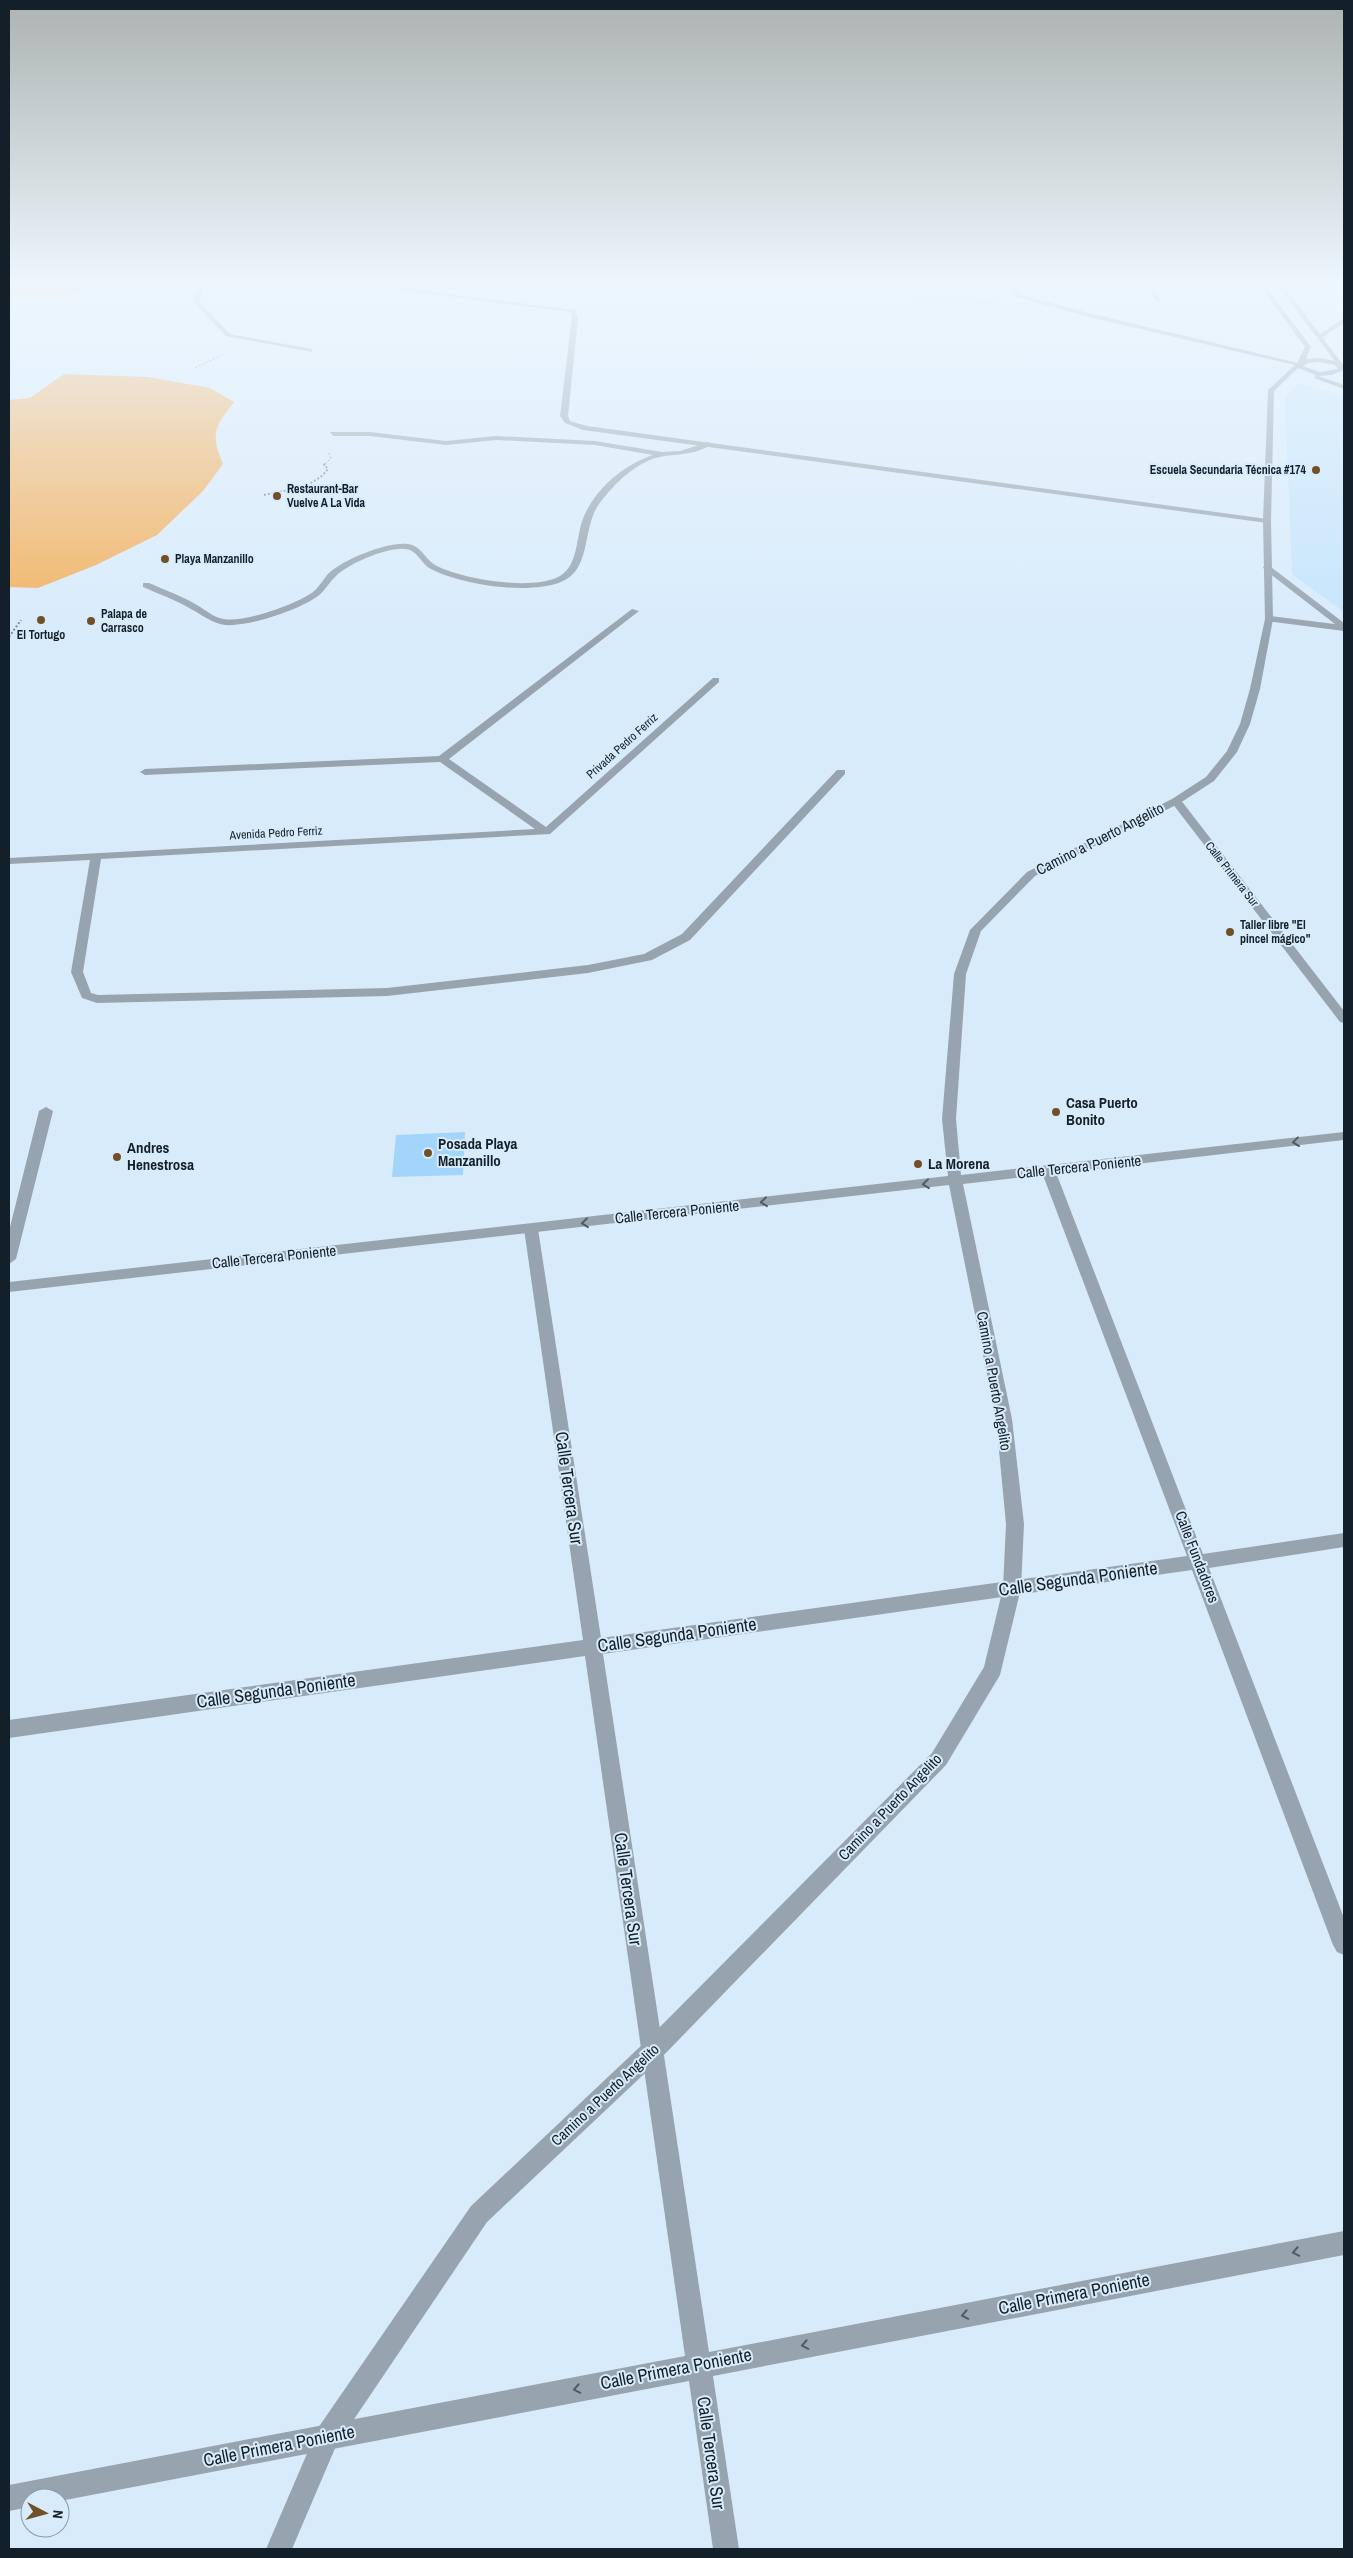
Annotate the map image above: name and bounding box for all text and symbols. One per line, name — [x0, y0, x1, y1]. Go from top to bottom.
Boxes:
place label: Escuela Secundaria Técnica #174 — [1150, 462, 1307, 478]
marker: Escuela Secundaria Técnica #174 — [1310, 464, 1322, 476]
place label: Restaurant-Bar Vuelve A La Vida — [287, 481, 366, 511]
marker: Restaurant-Bar Vuelve A La Vida — [271, 490, 283, 502]
place label: Playa Manzanillo — [175, 551, 254, 567]
marker: Playa Manzanillo — [159, 553, 171, 565]
place label: Palapa de Carrasco — [101, 606, 147, 636]
marker: El Tortugo — [35, 614, 47, 626]
marker: Palapa de Carrasco — [85, 615, 97, 627]
place label: El Tortugo — [17, 627, 65, 643]
street label: Privada Pedro Ferriz — [583, 710, 661, 782]
street label: Camino a Puerto Angelito — [1032, 797, 1167, 880]
street label: Avenida Pedro Ferriz — [228, 823, 323, 843]
street label: Calle Primera Sur — [1202, 838, 1263, 910]
place label: Taller libre "El pincel mágico" — [1240, 917, 1311, 947]
marker: Taller libre "El pincel mágico" — [1224, 926, 1236, 938]
place label: Casa Puerto Bonito — [1066, 1092, 1138, 1130]
marker: Casa Puerto Bonito — [1050, 1106, 1062, 1118]
place label: Posada Playa Manzanillo — [438, 1133, 517, 1171]
one-way arrow — [1292, 1136, 1300, 1147]
place label: Andres Henestrosa — [127, 1137, 194, 1175]
marker: Posada Playa Manzanillo — [422, 1147, 434, 1159]
street label: Calle Tercera Poniente — [1016, 1150, 1142, 1183]
marker: Andres Henestrosa — [111, 1151, 123, 1163]
place label: La Morena — [928, 1153, 990, 1174]
marker: La Morena — [912, 1158, 924, 1170]
one-way arrow — [921, 1178, 929, 1189]
street label: Calle Tercera Poniente — [614, 1195, 740, 1228]
one-way arrow — [760, 1196, 768, 1207]
one-way arrow — [581, 1217, 589, 1228]
street label: Calle Tercera Poniente — [211, 1240, 337, 1273]
street label: Camino a Puerto Angelito — [972, 1310, 1017, 1452]
street label: Calle Tercera Sur — [549, 1430, 590, 1546]
street label: Calle Fundadores — [1170, 1508, 1225, 1606]
street label: Calle Segunda Poniente — [997, 1555, 1159, 1602]
street label: Calle Segunda Poniente — [596, 1611, 758, 1658]
street label: Calle Segunda Poniente — [195, 1667, 357, 1714]
street label: Camino a Puerto Angelito — [833, 1749, 946, 1865]
street label: Calle Tercera Sur — [608, 1831, 649, 1947]
street label: Camino a Puerto Angelito — [546, 2039, 663, 2150]
one-way arrow — [1292, 2246, 1301, 2257]
street label: Calle Primera Poniente — [996, 2267, 1152, 2320]
one-way arrow — [960, 2309, 969, 2319]
one-way arrow — [801, 2339, 809, 2349]
street label: Calle Primera Poniente — [598, 2342, 754, 2395]
one-way arrow — [572, 2383, 581, 2393]
street label: Calle Tercera Sur — [691, 2395, 732, 2511]
street label: Calle Primera Poniente — [201, 2419, 357, 2472]
north arrow — [20, 2488, 70, 2538]
text: N — [49, 2509, 67, 2519]

